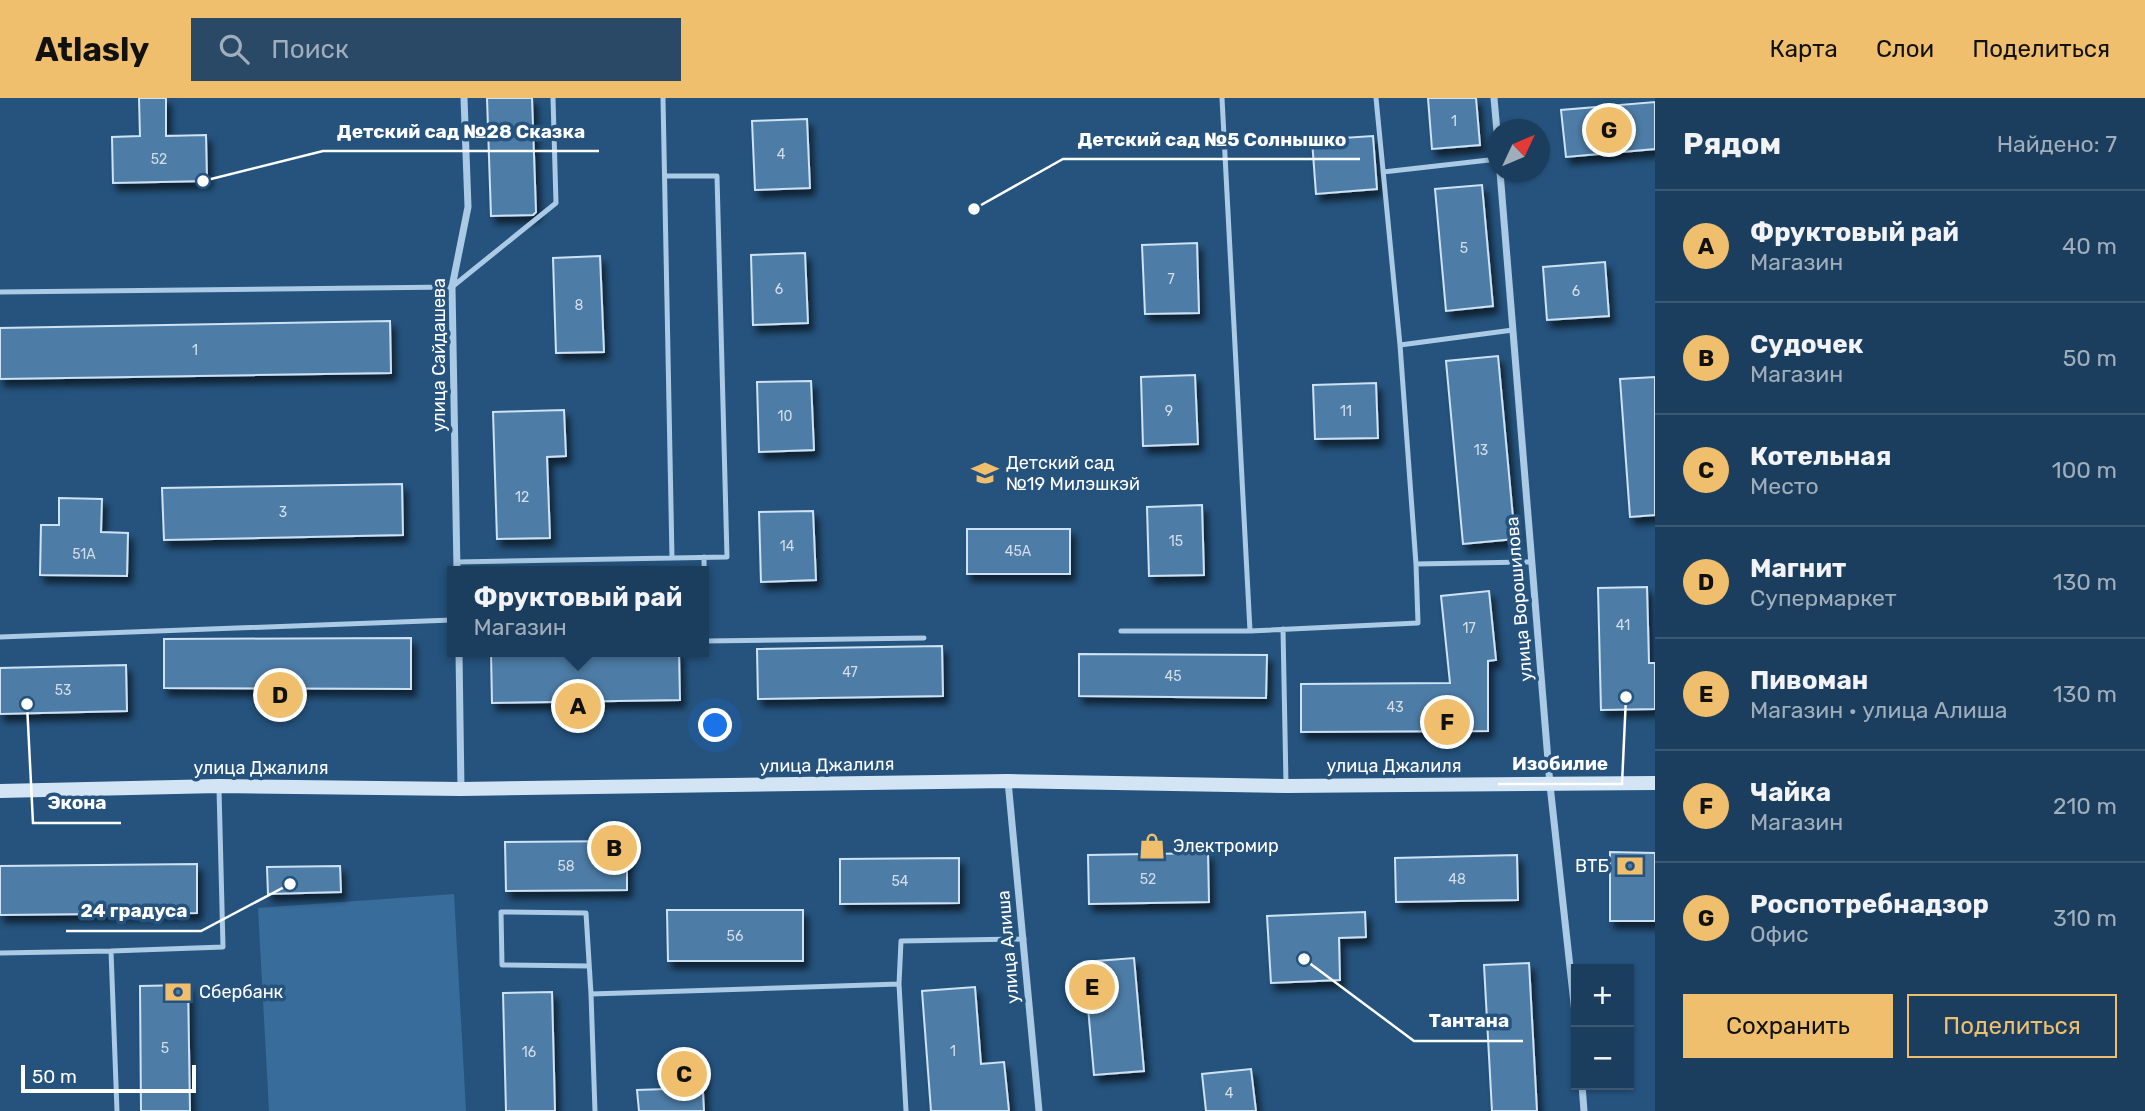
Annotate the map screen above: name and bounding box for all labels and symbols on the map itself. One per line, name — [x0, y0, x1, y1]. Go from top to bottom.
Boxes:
pin: G — [1586, 104, 1632, 156]
callout: Детский сад №28 Сказка — [323, 111, 599, 151]
house number: 1 — [1451, 113, 1457, 130]
callout: Детский сад №5 Солнышко — [1063, 119, 1360, 159]
north arrow — [1487, 119, 1550, 182]
text: Детский сад №28 Сказка — [337, 120, 585, 143]
text: Детский сад №5 Солнышко — [1078, 128, 1346, 151]
house number: 4 — [777, 146, 786, 163]
house number: 52 — [151, 151, 167, 168]
house number: 5 — [1460, 240, 1468, 257]
house number: 7 — [1167, 271, 1175, 288]
street label: улица Сайдашева — [428, 278, 450, 432]
house number: 6 — [775, 281, 783, 298]
house number: 6 — [1572, 283, 1580, 300]
house number: 8 — [575, 297, 584, 314]
house number: 1 — [192, 342, 198, 359]
house number: 9 — [1165, 403, 1173, 420]
house number: 11 — [1340, 403, 1352, 420]
house number: 10 — [778, 408, 793, 425]
house number: 13 — [1474, 442, 1488, 459]
place label: Детский сад №19 Милэшкэй — [1006, 452, 1140, 495]
school or university icon: Детский сад №19 Милэшкэй — [970, 458, 1000, 488]
house number: 12 — [515, 489, 529, 506]
house number: 3 — [279, 504, 287, 521]
street label: улица Ворошилова — [1501, 516, 1537, 682]
house number: 15 — [1169, 533, 1183, 550]
house number: 14 — [780, 538, 795, 555]
house number: 45А — [1005, 543, 1032, 560]
house number: 51А — [72, 546, 96, 563]
house number: 41 — [1616, 617, 1630, 634]
house number: 17 — [1462, 620, 1476, 637]
house number: 47 — [842, 664, 858, 681]
house number: 45 — [1164, 668, 1182, 685]
pin: D — [257, 669, 303, 721]
pin: A — [555, 680, 601, 732]
house number: 53 — [55, 682, 71, 699]
pin: F — [1424, 696, 1470, 748]
house number: 43 — [1386, 699, 1404, 716]
your location — [698, 708, 732, 742]
callout: Изобилие — [1498, 744, 1622, 784]
text: Изобилие — [1512, 752, 1608, 775]
street label: улица Джалиля — [759, 753, 895, 777]
street label: улица Джалиля — [1327, 755, 1461, 777]
street label: улица Джалиля — [194, 757, 328, 779]
callout: Экона — [33, 783, 121, 823]
text: Экона — [47, 791, 107, 814]
pin: B — [591, 822, 637, 874]
shop icon: Электромир — [1137, 831, 1167, 861]
place label: Электромир — [1173, 835, 1279, 857]
bank icon: ВТБ — [1615, 851, 1645, 881]
place label: ВТБ — [1575, 855, 1609, 877]
house number: 58 — [557, 858, 575, 875]
house number: 52 — [1140, 871, 1156, 888]
house number: 48 — [1448, 871, 1466, 888]
house number: 54 — [891, 873, 909, 890]
street label: улица Алиша — [992, 889, 1024, 1005]
callout: 24 градуса — [66, 891, 201, 931]
text: 24 градуса — [81, 899, 187, 922]
house number: 56 — [727, 928, 743, 945]
pin: E — [1069, 961, 1115, 1013]
bank icon: Сбербанк — [163, 977, 193, 1007]
place label: Сбербанк — [199, 981, 284, 1003]
callout: Тантана — [1414, 1001, 1523, 1041]
text: Тантана — [1429, 1009, 1509, 1032]
house number: 5 — [161, 1040, 169, 1057]
house number: 1 — [950, 1043, 956, 1060]
house number: 16 — [522, 1044, 536, 1061]
pin: C — [661, 1048, 707, 1100]
scale bar — [21, 1062, 196, 1094]
house number: 4 — [1225, 1085, 1234, 1102]

